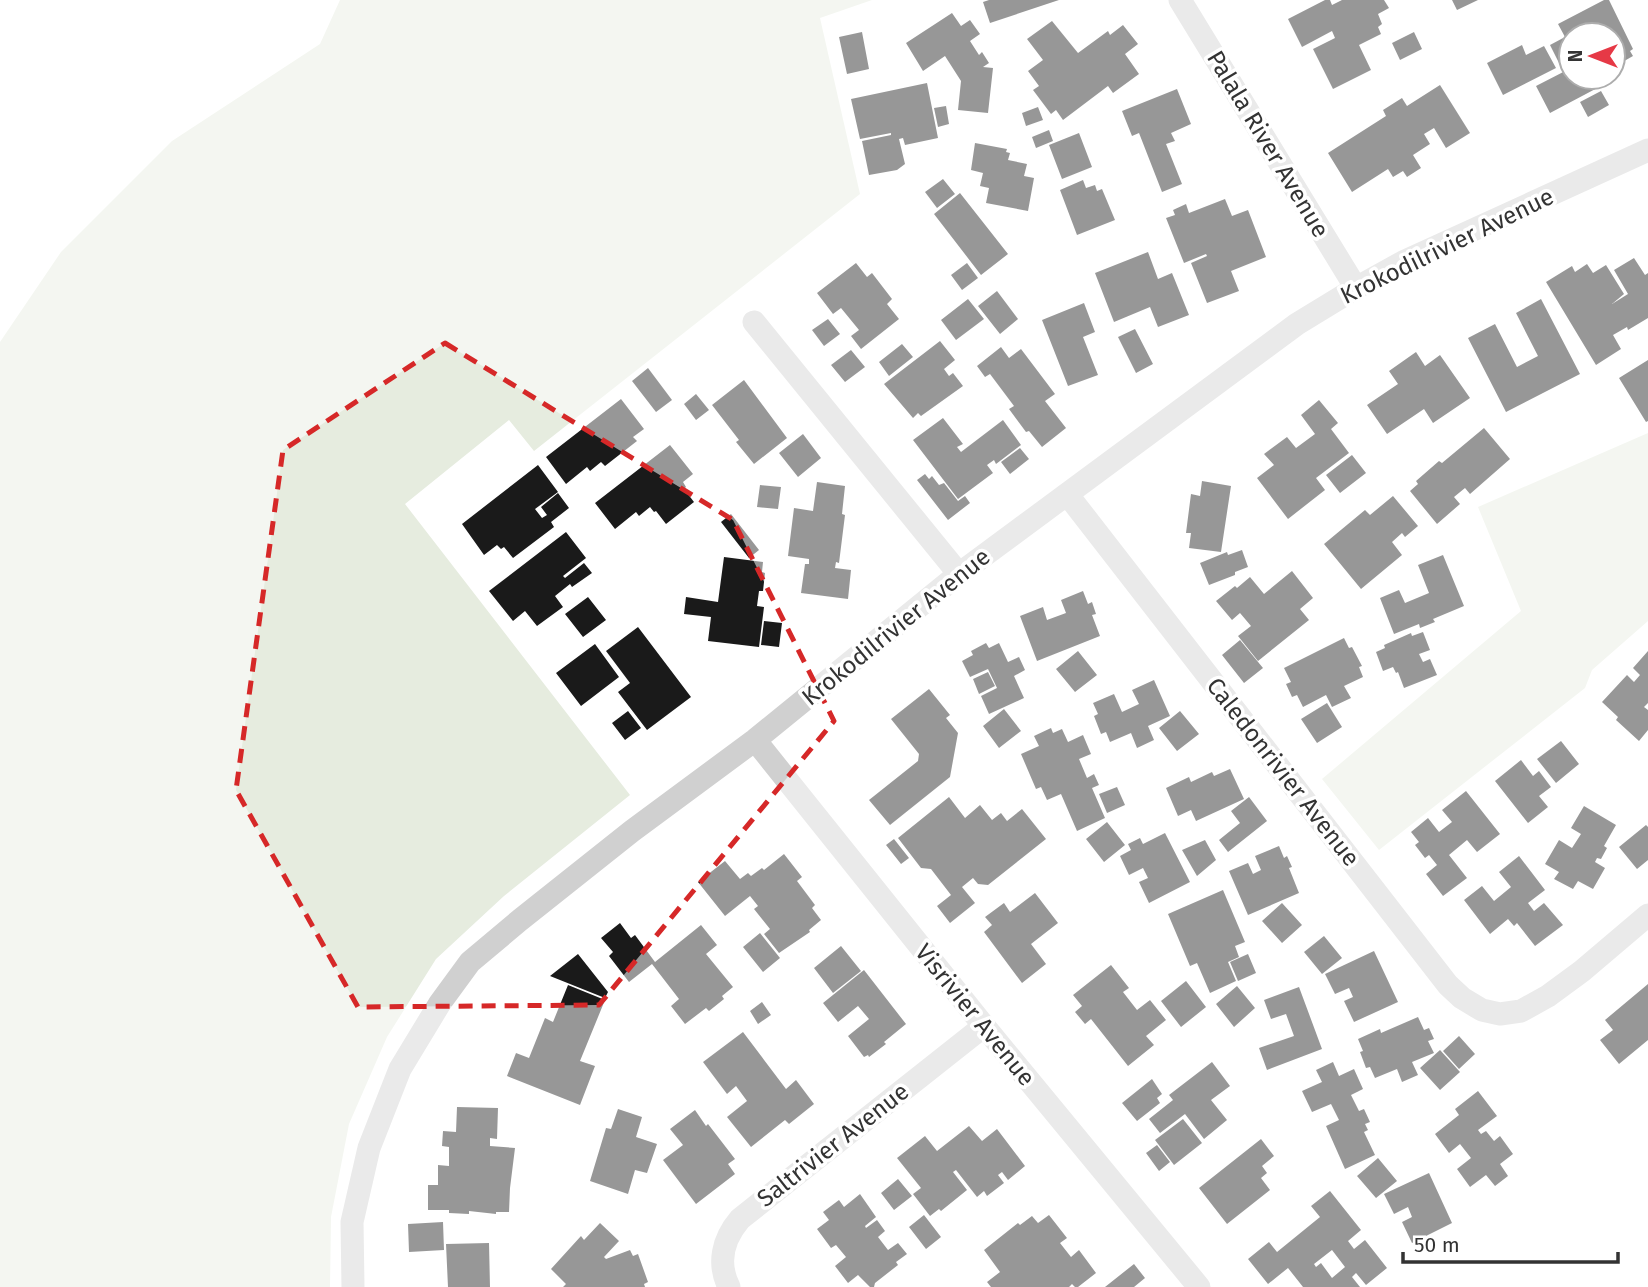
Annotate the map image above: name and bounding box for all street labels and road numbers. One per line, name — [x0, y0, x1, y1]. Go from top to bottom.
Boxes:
street label: Palala River Avenue — [1201, 46, 1335, 242]
street label: Krokodilrivier Avenue — [1336, 182, 1558, 310]
street label: Krokodilrivier Avenue — [796, 543, 996, 711]
street label: Caledonrivier Avenue — [1201, 672, 1365, 872]
street label: Visrivier Avenue — [909, 938, 1041, 1092]
street label: Saltrivier Avenue — [752, 1077, 914, 1213]

